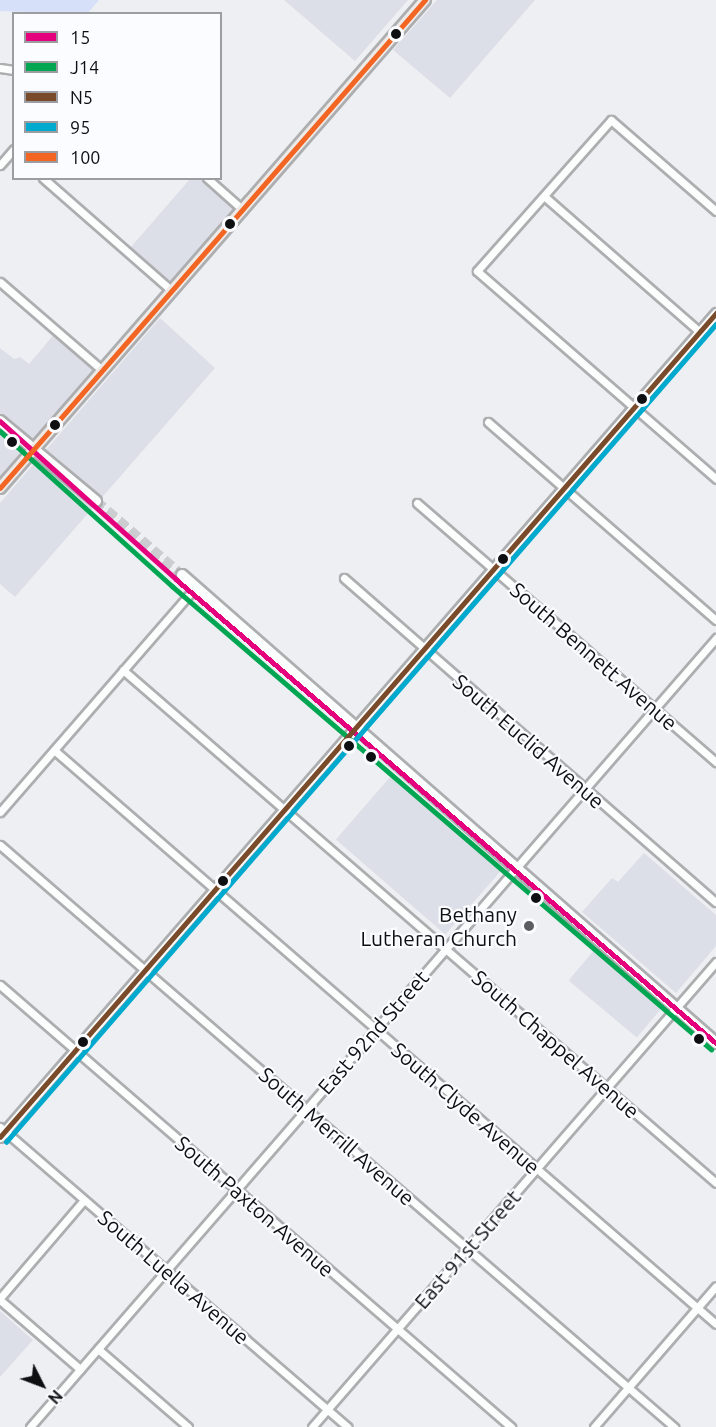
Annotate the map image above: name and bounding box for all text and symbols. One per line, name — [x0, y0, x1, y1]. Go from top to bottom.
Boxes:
legend — [12, 12, 222, 180]
text: 15 — [70, 27, 90, 47]
unlabelled marker — [390, 28, 402, 40]
text: J14 — [70, 57, 99, 77]
text: N5 — [70, 87, 93, 107]
text: 95 — [70, 117, 90, 137]
text: 100 — [70, 147, 100, 167]
unlabelled marker — [224, 218, 236, 230]
unlabelled marker — [636, 393, 648, 405]
unlabelled marker — [49, 419, 61, 431]
unlabelled marker — [6, 436, 18, 448]
unlabelled marker — [497, 553, 509, 565]
street label: South Bennett Avenue — [505, 577, 683, 735]
street label: South Euclid Avenue — [448, 668, 610, 814]
unlabelled marker — [343, 740, 355, 752]
unlabelled marker — [365, 751, 377, 763]
unlabelled marker — [217, 875, 229, 887]
unlabelled marker — [530, 892, 542, 904]
place label: Bethany Lutheran Church — [360, 901, 517, 951]
marker: Bethany Lutheran Church — [522, 919, 536, 933]
street label: East 92nd Street — [312, 965, 434, 1099]
street label: South Chappel Avenue — [467, 965, 645, 1123]
unlabelled marker — [693, 1033, 705, 1045]
unlabelled marker — [77, 1036, 89, 1048]
street label: South Clyde Avenue — [387, 1037, 545, 1179]
street label: South Merrill Avenue — [254, 1062, 420, 1210]
street label: South Paxton Avenue — [170, 1130, 340, 1282]
street label: East 91st Street — [409, 1184, 525, 1314]
street label: South Luella Avenue — [93, 1205, 255, 1349]
north arrow — [12, 1355, 72, 1415]
text: N — [45, 1387, 66, 1408]

